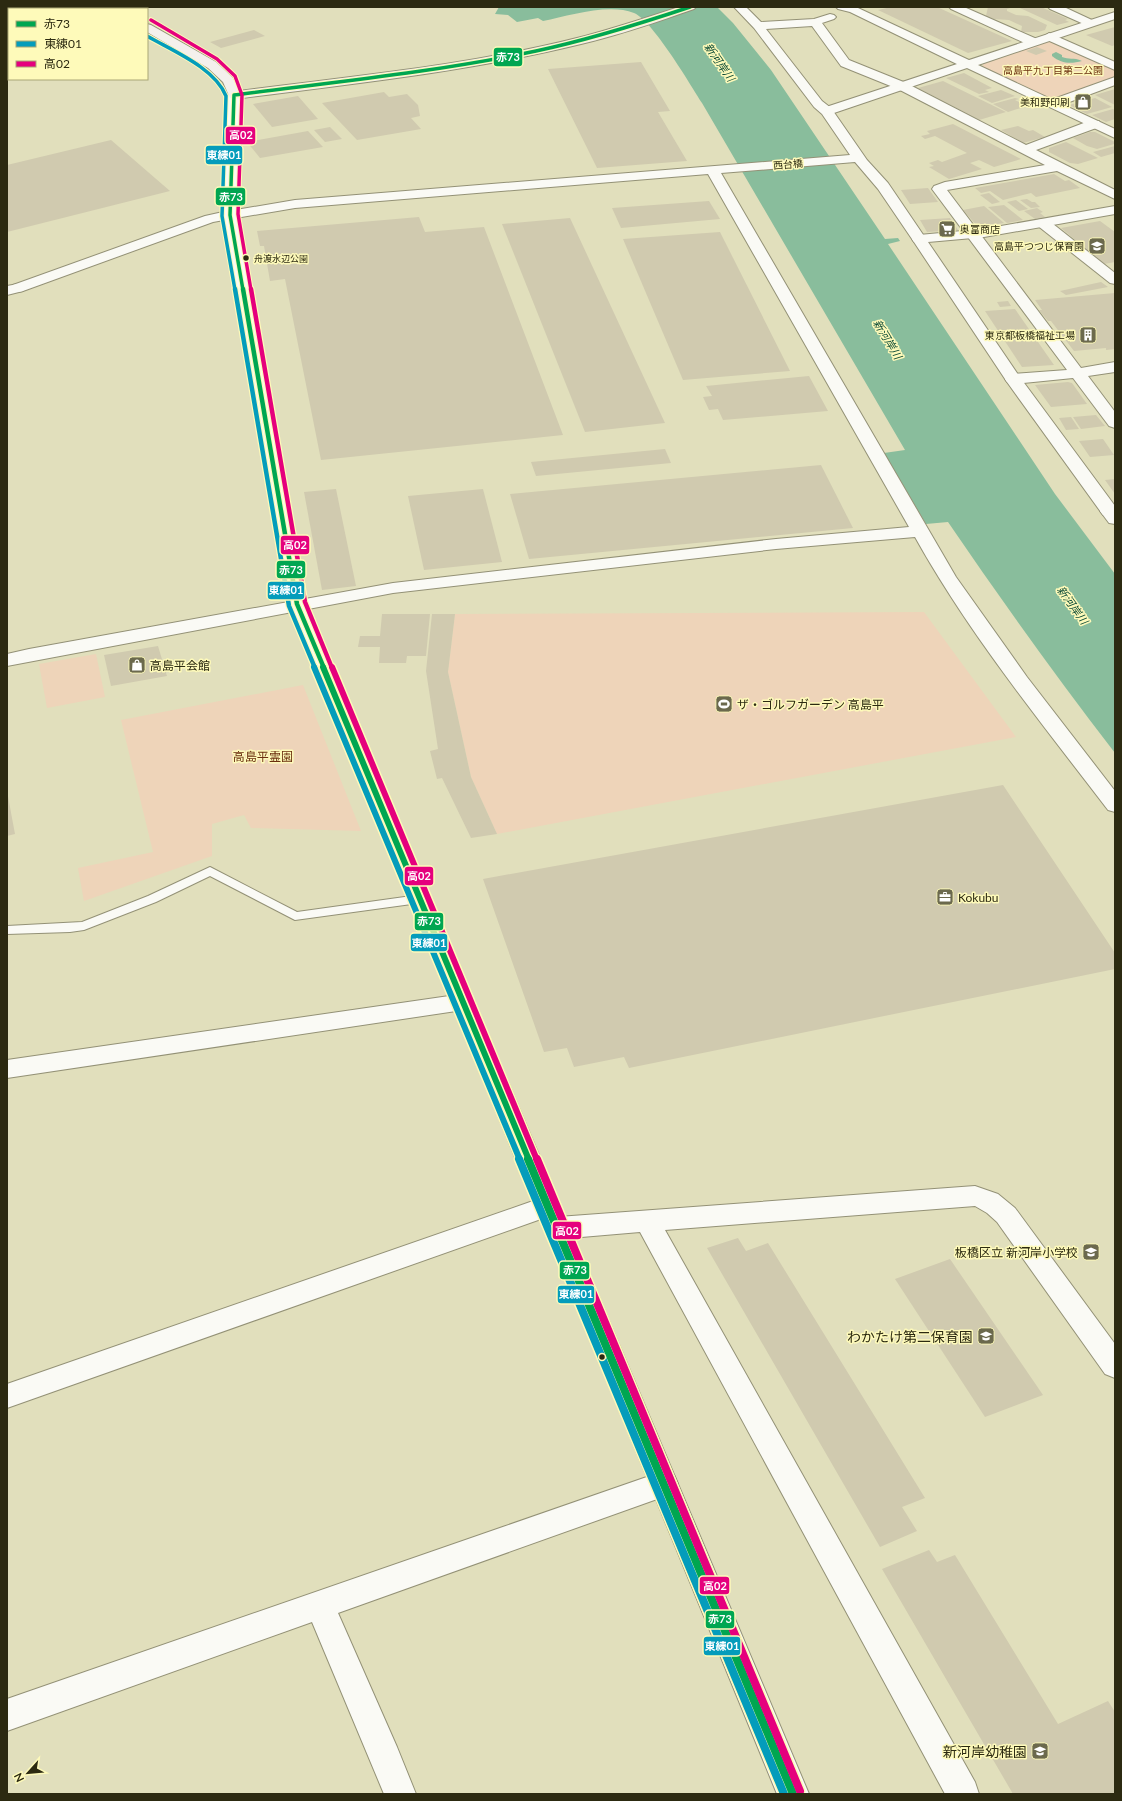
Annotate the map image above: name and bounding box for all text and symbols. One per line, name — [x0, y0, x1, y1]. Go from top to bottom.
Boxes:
legend — [8, 8, 148, 80]
text: 赤73 — [44, 16, 70, 31]
text: 東練01 — [44, 36, 82, 51]
water label: 新河岸川 — [702, 40, 739, 85]
line badge: 赤73 — [493, 47, 523, 67]
text: 赤73 — [496, 50, 520, 63]
text: 高02 — [44, 56, 70, 71]
park label: 高島平九丁目第二公園 — [1003, 64, 1103, 76]
shop icon: 美和野印刷 — [1073, 92, 1093, 112]
place label: 美和野印刷 — [1020, 96, 1070, 108]
line badge: 高02 — [225, 126, 256, 145]
text: 高02 — [229, 128, 253, 141]
line badge: 東練01 — [205, 145, 243, 165]
text: 東練01 — [207, 148, 241, 161]
street label: 西台橋 — [773, 157, 803, 171]
line badge: 赤73 — [215, 187, 246, 206]
text: 赤73 — [219, 190, 243, 203]
supermarket icon: 奥富商店 — [937, 219, 957, 239]
place label: 奥富商店 — [960, 223, 1000, 235]
school or university icon: 高島平つつじ保育園 — [1087, 236, 1107, 256]
place label: 高島平つつじ保育園 — [994, 240, 1084, 252]
marker: 舟渡水辺公園 — [241, 253, 251, 263]
place label: 舟渡水辺公園 — [254, 253, 308, 264]
water label: 新河岸川 — [871, 317, 905, 362]
building icon: 東京都板橋福祉工場 — [1078, 325, 1098, 345]
place label: 東京都板橋福祉工場 — [985, 329, 1075, 341]
line badge: 高02 — [280, 535, 310, 555]
text: 高02 — [283, 538, 307, 551]
line badge: 赤73 — [276, 560, 306, 579]
text: 赤73 — [279, 563, 303, 576]
line badge: 東練01 — [267, 581, 305, 600]
text: 東練01 — [269, 583, 303, 596]
water label: 新河岸川 — [1055, 583, 1092, 627]
shop icon: 高島平会館 — [127, 655, 147, 675]
place label: 高島平会館 — [150, 658, 210, 673]
sports icon: ザ・ゴルフガーデン 高島平 — [714, 694, 734, 714]
place label: ザ・ゴルフガーデン 高島平 — [737, 697, 884, 712]
park label: 高島平霊園 — [233, 749, 293, 764]
line badge: 高02 — [404, 866, 434, 886]
text: 高02 — [407, 869, 431, 882]
office icon: Kokubu — [935, 887, 955, 907]
place label: Kokubu — [958, 890, 999, 905]
line badge: 赤73 — [414, 912, 444, 931]
text: 赤73 — [417, 914, 441, 927]
line badge: 東練01 — [410, 933, 448, 952]
text: 東練01 — [412, 936, 446, 949]
line badge: 高02 — [552, 1221, 582, 1240]
text: 高02 — [555, 1224, 579, 1237]
school or university icon: 板橋区立 新河岸小学校 — [1081, 1242, 1101, 1262]
place label: 板橋区立 新河岸小学校 — [955, 1245, 1078, 1260]
line badge: 赤73 — [559, 1261, 590, 1280]
text: 赤73 — [563, 1263, 587, 1276]
line badge: 東練01 — [557, 1285, 595, 1304]
text: 東練01 — [559, 1287, 593, 1300]
school or university icon: わかたけ第二保育園 — [976, 1326, 996, 1346]
place label: わかたけ第二保育園 — [847, 1328, 973, 1345]
unlabelled marker — [597, 1352, 607, 1362]
line badge: 高02 — [699, 1576, 730, 1595]
text: 高02 — [703, 1579, 727, 1592]
line badge: 赤73 — [705, 1610, 735, 1629]
text: 赤73 — [708, 1612, 732, 1625]
line badge: 東練01 — [703, 1636, 741, 1656]
text: 東練01 — [705, 1639, 739, 1652]
school or university icon: 新河岸幼稚園 — [1030, 1741, 1050, 1761]
place label: 新河岸幼稚園 — [943, 1743, 1027, 1760]
north arrow — [8, 1753, 48, 1793]
text: N — [11, 1771, 26, 1784]

